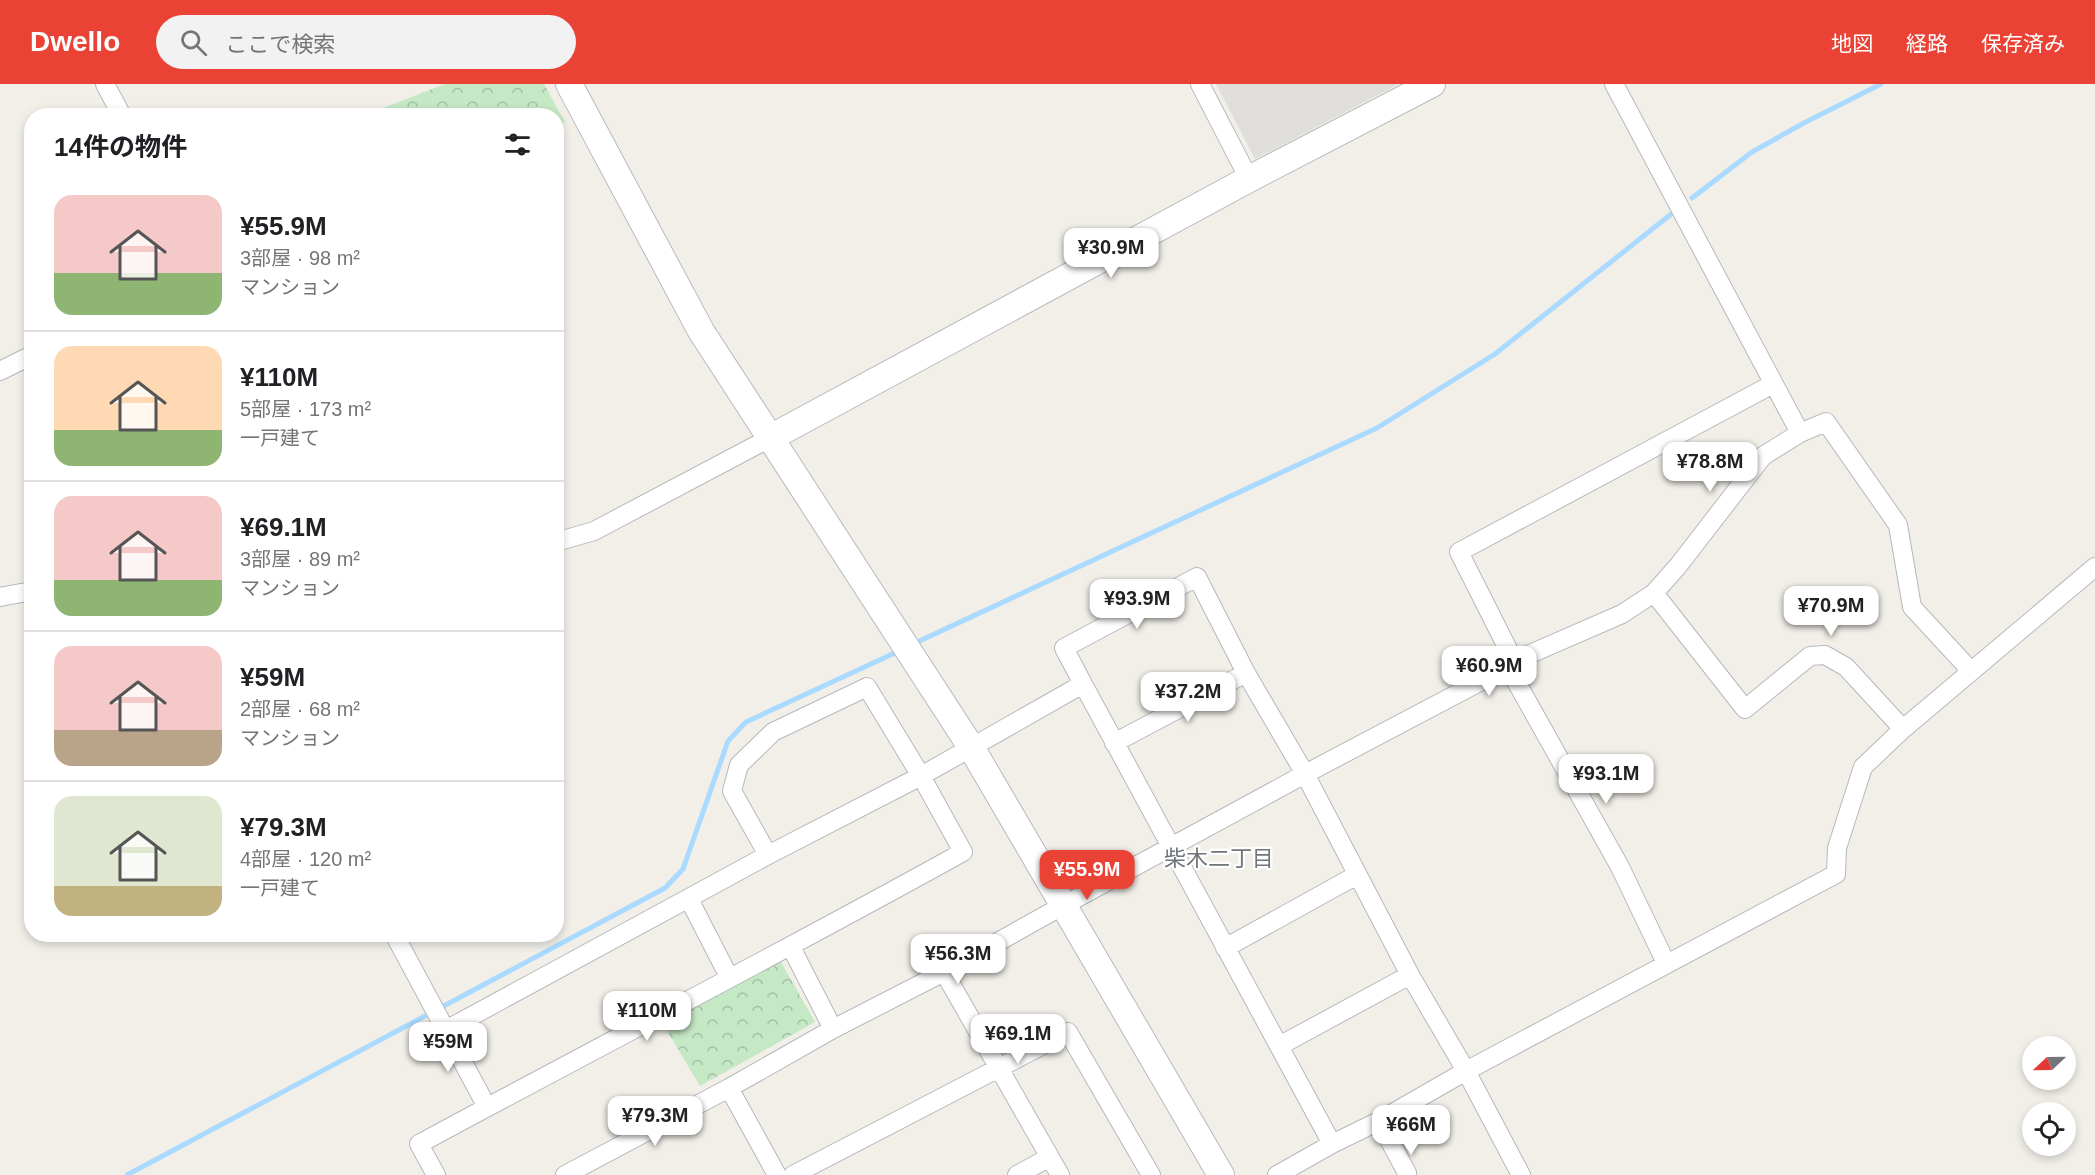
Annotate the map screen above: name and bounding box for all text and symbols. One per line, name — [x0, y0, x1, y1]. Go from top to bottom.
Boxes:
search box — [156, 15, 576, 69]
text: Dwello — [30, 26, 120, 57]
icon: search — [177, 26, 210, 59]
text: ここで検索 — [225, 32, 335, 57]
text: 地図 — [1831, 32, 1873, 55]
text: 経路 — [1906, 32, 1948, 55]
text: 保存済み — [1981, 32, 2065, 55]
icon: filters — [501, 128, 534, 161]
text: 14件の物件 — [54, 132, 187, 162]
text: ¥55.9M — [240, 211, 327, 241]
icon: home — [102, 219, 174, 291]
pin: ¥30.9M — [1062, 228, 1160, 279]
text: ¥30.9M — [1078, 236, 1144, 258]
text: 3部屋 · 98 m² — [240, 247, 360, 269]
text: マンション — [240, 276, 340, 298]
text: ¥110M — [240, 362, 318, 392]
icon: home — [102, 370, 174, 442]
text: 5部屋 · 173 m² — [240, 398, 371, 420]
text: 一戸建て — [240, 427, 320, 449]
pin: ¥78.8M — [1661, 442, 1759, 493]
text: ¥78.8M — [1677, 450, 1743, 472]
text: ¥69.1M — [240, 512, 327, 542]
icon: home — [102, 520, 174, 592]
text: 3部屋 · 89 m² — [240, 548, 360, 570]
text: マンション — [240, 577, 340, 599]
pin: ¥93.9M — [1088, 579, 1186, 630]
pin: ¥70.9M — [1782, 586, 1880, 637]
text: ¥93.9M — [1104, 587, 1170, 609]
text: ¥70.9M — [1798, 594, 1864, 616]
pin: ¥60.9M — [1440, 646, 1538, 697]
text: ¥60.9M — [1456, 654, 1522, 676]
text: ¥59M — [240, 662, 305, 692]
icon: home — [102, 670, 174, 742]
pin: ¥37.2M — [1139, 672, 1237, 723]
text: ¥37.2M — [1155, 680, 1221, 702]
text: 2部屋 · 68 m² — [240, 698, 360, 720]
text: マンション — [240, 727, 340, 749]
pin: ¥93.1M — [1557, 754, 1655, 805]
text: ¥93.1M — [1573, 762, 1639, 784]
text: ¥79.3M — [240, 812, 327, 842]
icon: home — [102, 820, 174, 892]
district label: 柴木二丁目 — [1164, 846, 1274, 871]
text: 4部屋 · 120 m² — [240, 848, 371, 870]
pin: ¥55.9M — [1038, 850, 1136, 901]
text: ¥55.9M — [1054, 858, 1120, 880]
text: 一戸建て — [240, 877, 320, 899]
pin: ¥56.3M — [909, 934, 1007, 985]
text: ¥56.3M — [925, 942, 991, 964]
pin: ¥110M — [605, 991, 689, 1042]
text: ¥110M — [617, 999, 677, 1021]
pin: ¥69.1M — [969, 1014, 1067, 1065]
pin: ¥59M — [412, 1022, 484, 1073]
text: ¥69.1M — [985, 1022, 1051, 1044]
text: ¥59M — [423, 1030, 473, 1052]
north arrow — [2022, 1036, 2076, 1090]
map controls — [2022, 1036, 2076, 1156]
pin: ¥79.3M — [606, 1096, 704, 1147]
button: locate — [2022, 1102, 2076, 1156]
text: ¥79.3M — [622, 1104, 688, 1126]
pin: ¥66M — [1375, 1105, 1447, 1156]
text: ¥66M — [1386, 1113, 1436, 1135]

